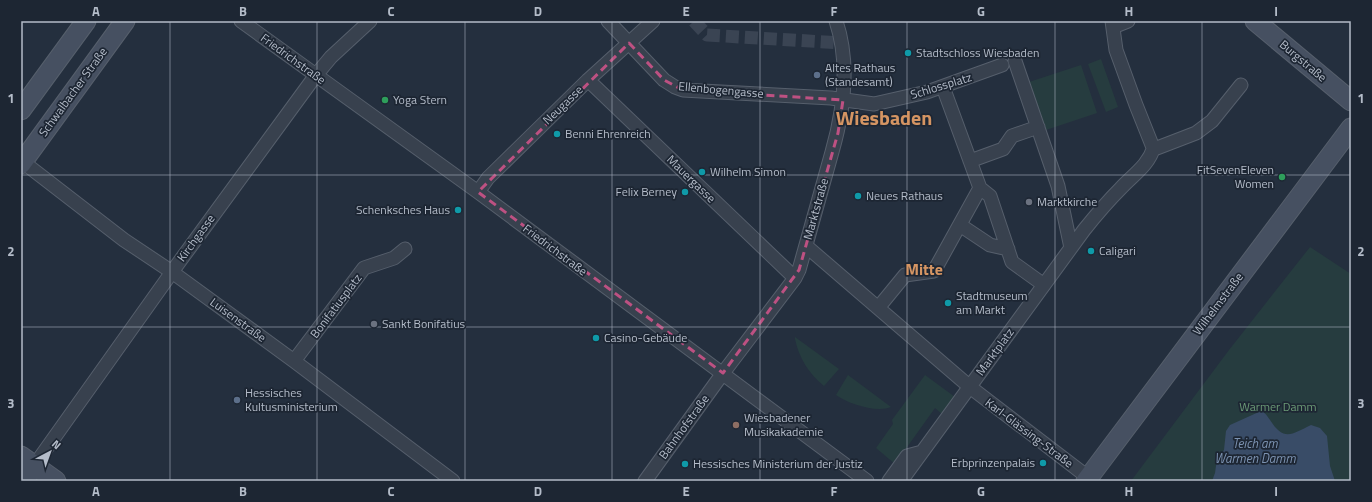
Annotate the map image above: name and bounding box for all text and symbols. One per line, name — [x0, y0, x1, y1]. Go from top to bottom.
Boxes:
text: A — [92, 1, 100, 21]
text: B — [239, 1, 247, 21]
text: C — [387, 1, 395, 21]
text: D — [534, 1, 542, 21]
text: E — [682, 1, 690, 21]
text: F — [831, 1, 838, 21]
text: G — [977, 1, 985, 21]
text: H — [1125, 1, 1133, 21]
text: I — [1274, 1, 1278, 21]
street label: Friedrichstraße — [257, 28, 330, 89]
street label: Burgstraße — [1275, 35, 1331, 86]
street label: Schwalbacher Straße — [34, 43, 112, 140]
place label: Stadtschloss Wiesbaden — [916, 43, 1039, 62]
marker: Stadtschloss Wiesbaden — [903, 48, 913, 58]
place label: Altes Rathaus (Standesamt) — [825, 58, 896, 91]
street label: Schlossplatz — [908, 67, 974, 104]
marker: Altes Rathaus (Standesamt) — [812, 70, 822, 80]
street label: Ellenbogengasse — [678, 76, 764, 103]
street label: Neugasse — [538, 80, 587, 129]
text: 1 — [7, 88, 15, 108]
text: 1 — [1357, 88, 1365, 108]
place label: Yoga Stern — [393, 90, 447, 109]
marker: Yoga Stern — [380, 95, 390, 105]
district label: Wiesbaden — [836, 102, 932, 133]
place label: Benni Ehrenreich — [565, 124, 651, 143]
marker: Benni Ehrenreich — [552, 129, 562, 139]
street label: Mauergasse — [662, 150, 720, 207]
place label: FitSevenEleven Women — [1197, 160, 1274, 193]
place label: Wilhelm Simon — [710, 162, 786, 181]
marker: Wilhelm Simon — [697, 167, 707, 177]
marker: FitSevenEleven Women — [1277, 172, 1287, 182]
street label: Marktstraße — [798, 176, 833, 242]
place label: Felix Berney — [616, 182, 677, 201]
place label: Neues Rathaus — [866, 186, 943, 205]
marker: Felix Berney — [680, 187, 690, 197]
marker: Neues Rathaus — [853, 191, 863, 201]
place label: Marktkirche — [1037, 192, 1097, 211]
marker: Marktkirche — [1024, 197, 1034, 207]
place label: Schenksches Haus — [356, 200, 450, 219]
marker: Schenksches Haus — [453, 205, 463, 215]
street label: Kirchgasse — [172, 210, 219, 265]
street label: Friedrichstraße — [519, 219, 592, 280]
text: 2 — [7, 241, 15, 261]
place label: Caligari — [1099, 241, 1136, 260]
text: 2 — [1357, 241, 1365, 261]
marker: Caligari — [1086, 246, 1096, 256]
district label: Mitte — [905, 257, 943, 281]
street label: Wilhelmstraße — [1188, 268, 1248, 339]
street label: Bonifatiusplatz — [305, 269, 366, 342]
place label: Stadtmuseum am Markt — [956, 286, 1028, 319]
street label: Luisenstraße — [206, 293, 270, 347]
marker: Stadtmuseum am Markt — [943, 298, 953, 308]
place label: Sankt Bonifatius — [382, 314, 466, 333]
marker: Sankt Bonifatius — [369, 319, 379, 329]
street label: Marktplatz — [971, 324, 1018, 380]
place label: Casino-Gebäude — [604, 328, 687, 347]
marker: Casino-Gebäude — [591, 333, 601, 343]
place label: Hessisches Kultusministerium — [245, 383, 338, 416]
street label: Bahnhofstraße — [654, 390, 714, 463]
text: 3 — [7, 393, 15, 413]
street label: Karl-Glässing-Straße — [981, 393, 1077, 472]
text: 3 — [1357, 393, 1365, 413]
marker: Hessisches Kultusministerium — [232, 395, 242, 405]
park label: Warmer Damm — [1239, 397, 1317, 416]
place label: Wiesbadener Musikakademie — [744, 408, 823, 441]
marker: Wiesbadener Musikakademie — [731, 420, 741, 430]
north arrow — [30, 432, 70, 472]
water label: Teich am Warmen Damm — [1214, 433, 1296, 468]
text: N — [48, 436, 65, 453]
place label: Erbprinzenpalais — [951, 453, 1035, 472]
place label: Hessisches Ministerium der Justiz — [693, 454, 863, 473]
marker: Erbprinzenpalais — [1038, 458, 1048, 468]
marker: Hessisches Ministerium der Justiz — [680, 459, 690, 469]
text: A — [92, 481, 100, 501]
text: B — [239, 481, 247, 501]
text: C — [387, 481, 395, 501]
text: D — [534, 481, 542, 501]
text: E — [682, 481, 690, 501]
text: F — [831, 481, 838, 501]
text: G — [977, 481, 985, 501]
text: H — [1125, 481, 1133, 501]
text: I — [1274, 481, 1278, 501]

